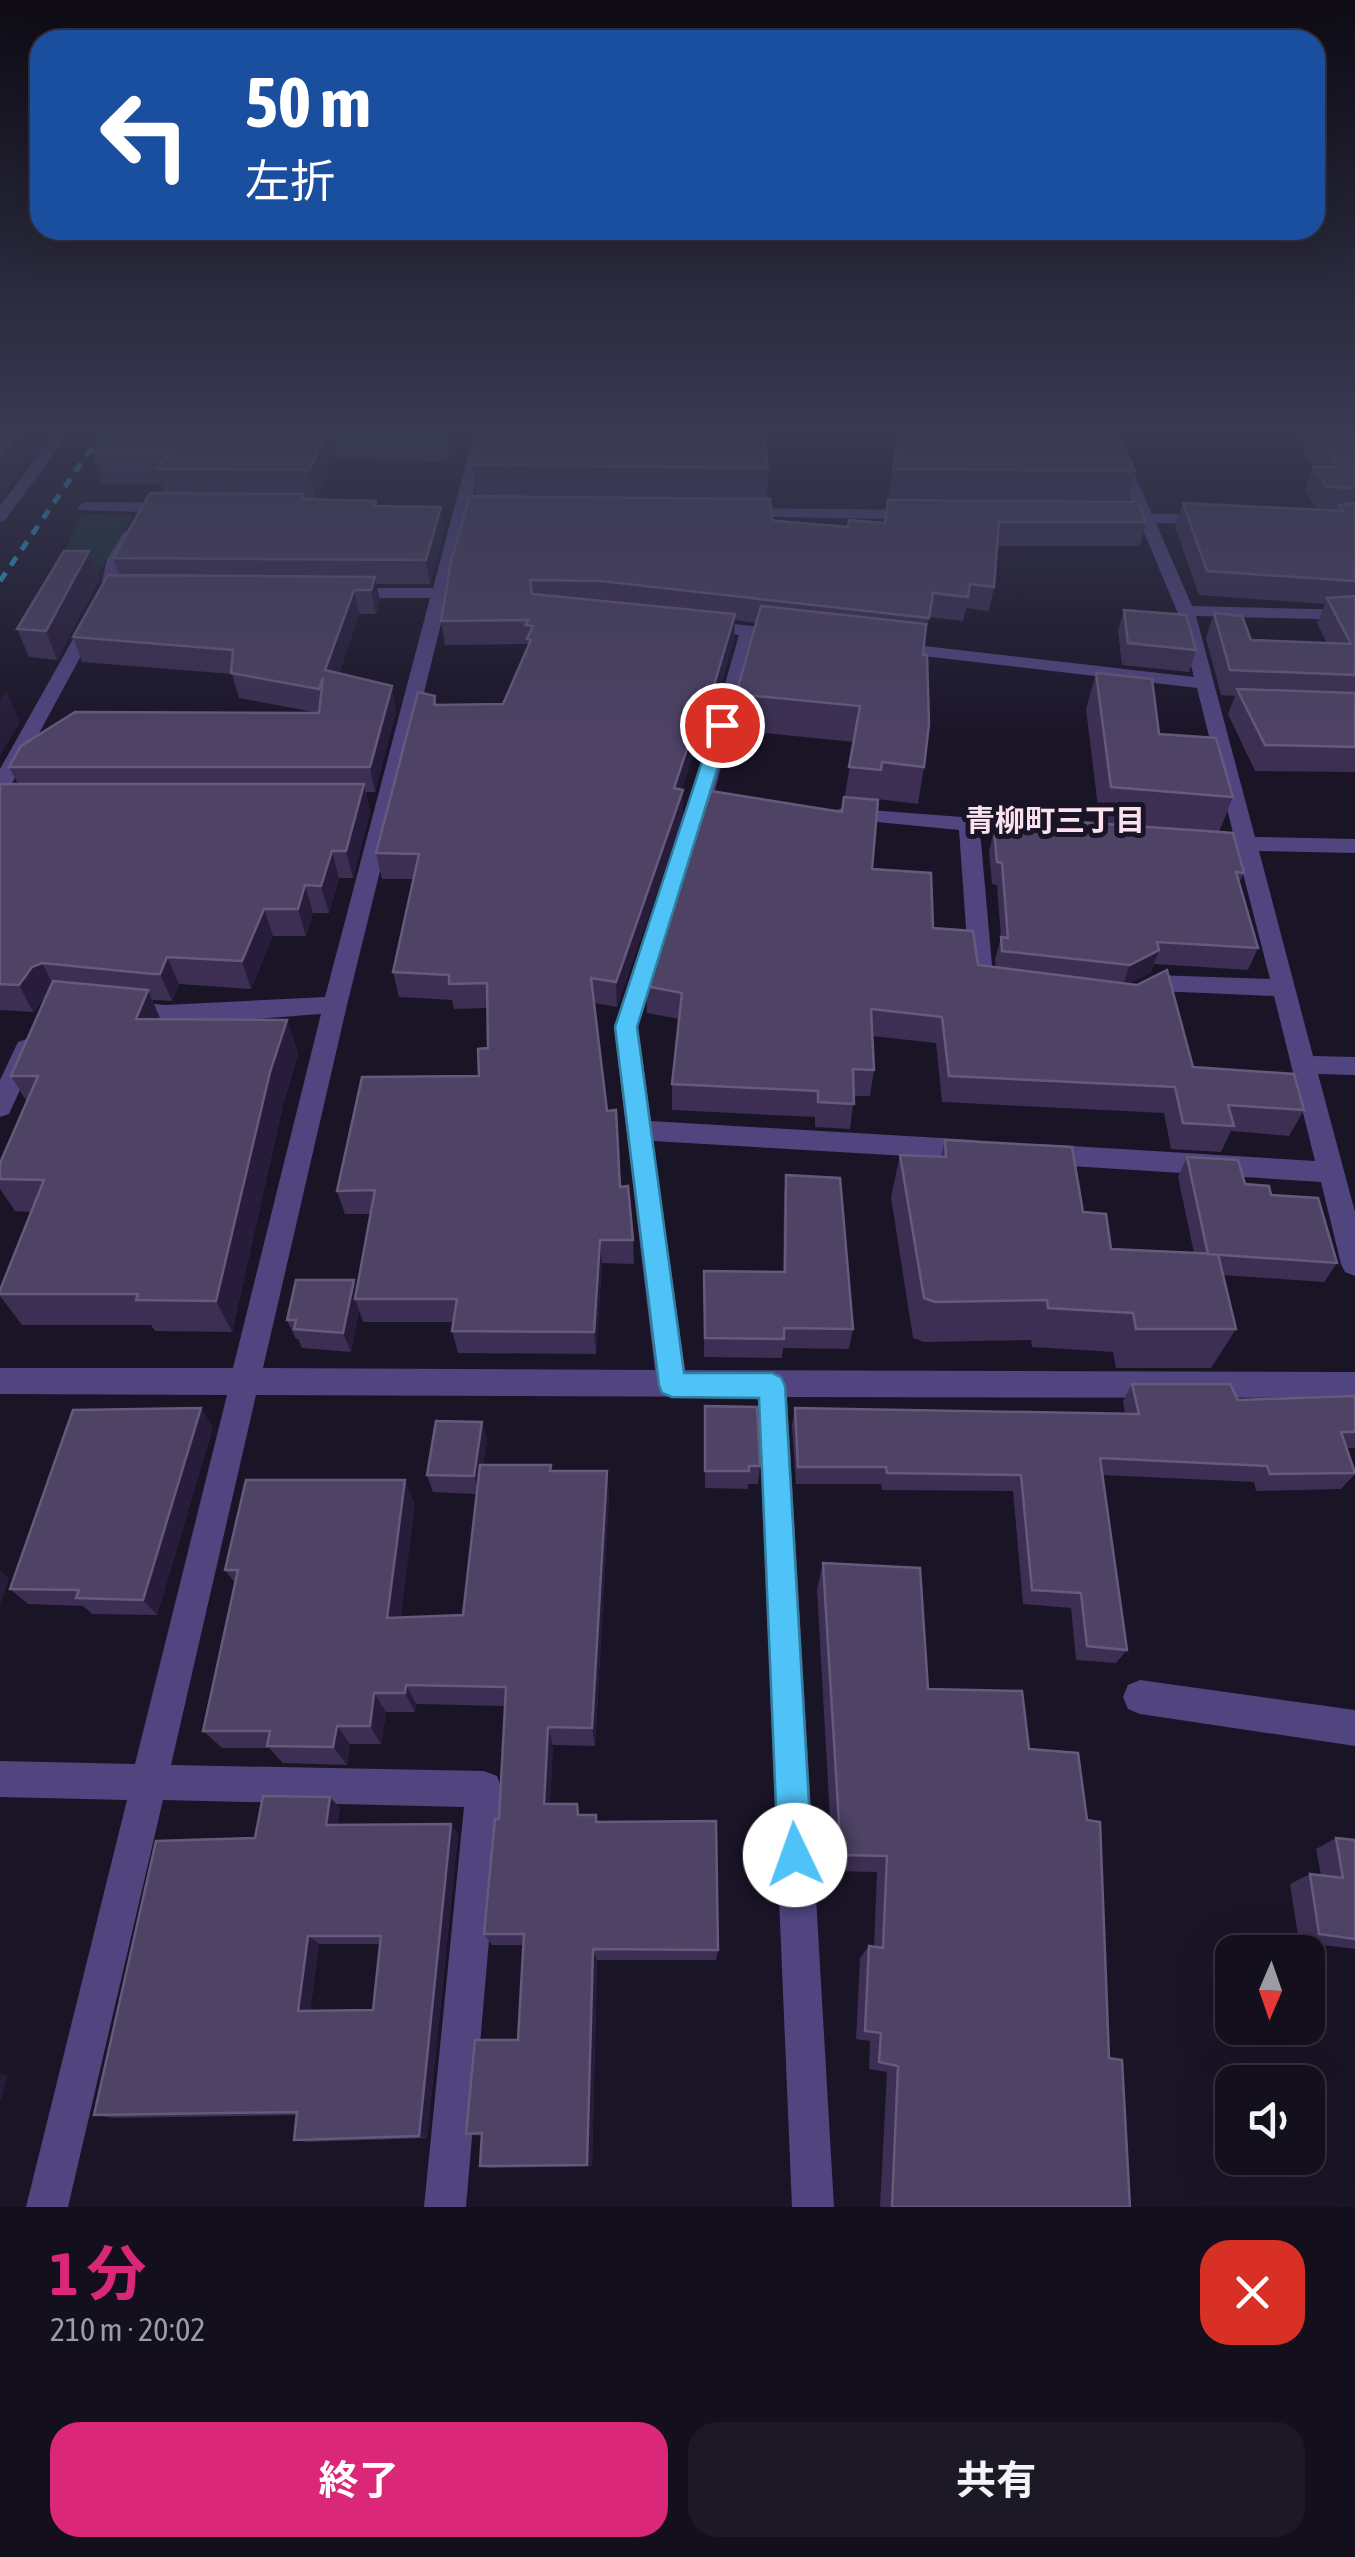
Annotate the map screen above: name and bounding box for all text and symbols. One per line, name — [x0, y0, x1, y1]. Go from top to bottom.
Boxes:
text: 50 m — [245, 62, 371, 142]
icon: left — [80, 70, 210, 200]
text: 左折 — [245, 155, 335, 207]
pin — [680, 683, 765, 768]
icon: arrive — [695, 698, 750, 753]
district label: 青柳町三丁目 — [965, 803, 1145, 837]
position arrow — [743, 1803, 847, 1907]
north arrow — [1215, 1935, 1325, 2045]
map controls — [1215, 1935, 1325, 2175]
button: sound — [1215, 2065, 1325, 2175]
text: 1 分 — [50, 2239, 146, 2308]
button: close — [1200, 2240, 1305, 2345]
text: 210 m · 20:02 — [50, 2311, 205, 2348]
button: 終了 — [50, 2422, 668, 2537]
button: 共有 — [688, 2422, 1305, 2537]

